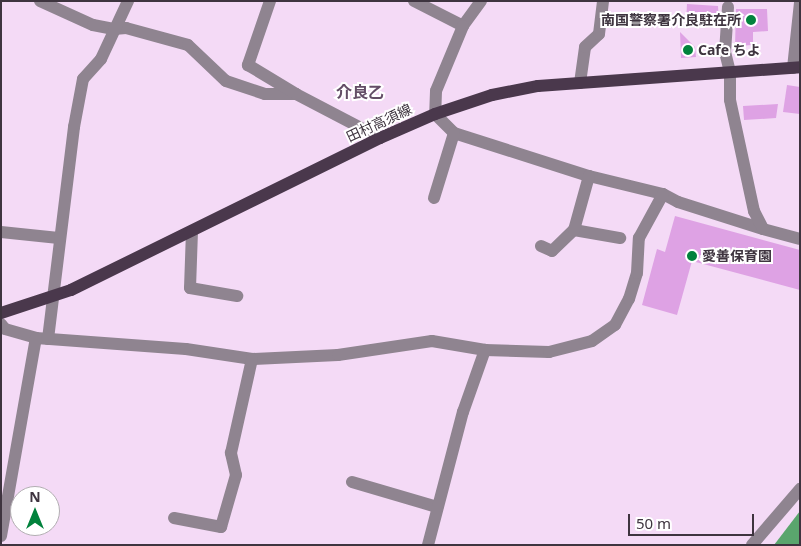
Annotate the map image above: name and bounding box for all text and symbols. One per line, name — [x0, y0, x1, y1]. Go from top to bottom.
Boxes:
place label: 南国警察署介良駐在所 — [601, 12, 741, 28]
marker: 南国警察署介良駐在所 — [745, 14, 757, 26]
place label: Cafe ちよ — [698, 42, 761, 58]
marker: Cafe ちよ — [682, 44, 694, 56]
district label: 介良乙 — [336, 82, 384, 102]
street label: 田村高須線 — [344, 101, 414, 145]
place label: 愛善保育園 — [702, 248, 772, 264]
marker: 愛善保育園 — [686, 250, 698, 262]
north arrow — [10, 486, 60, 536]
text: N — [29, 487, 41, 506]
scale bar — [631, 504, 757, 536]
text: 50 m — [636, 513, 671, 533]

